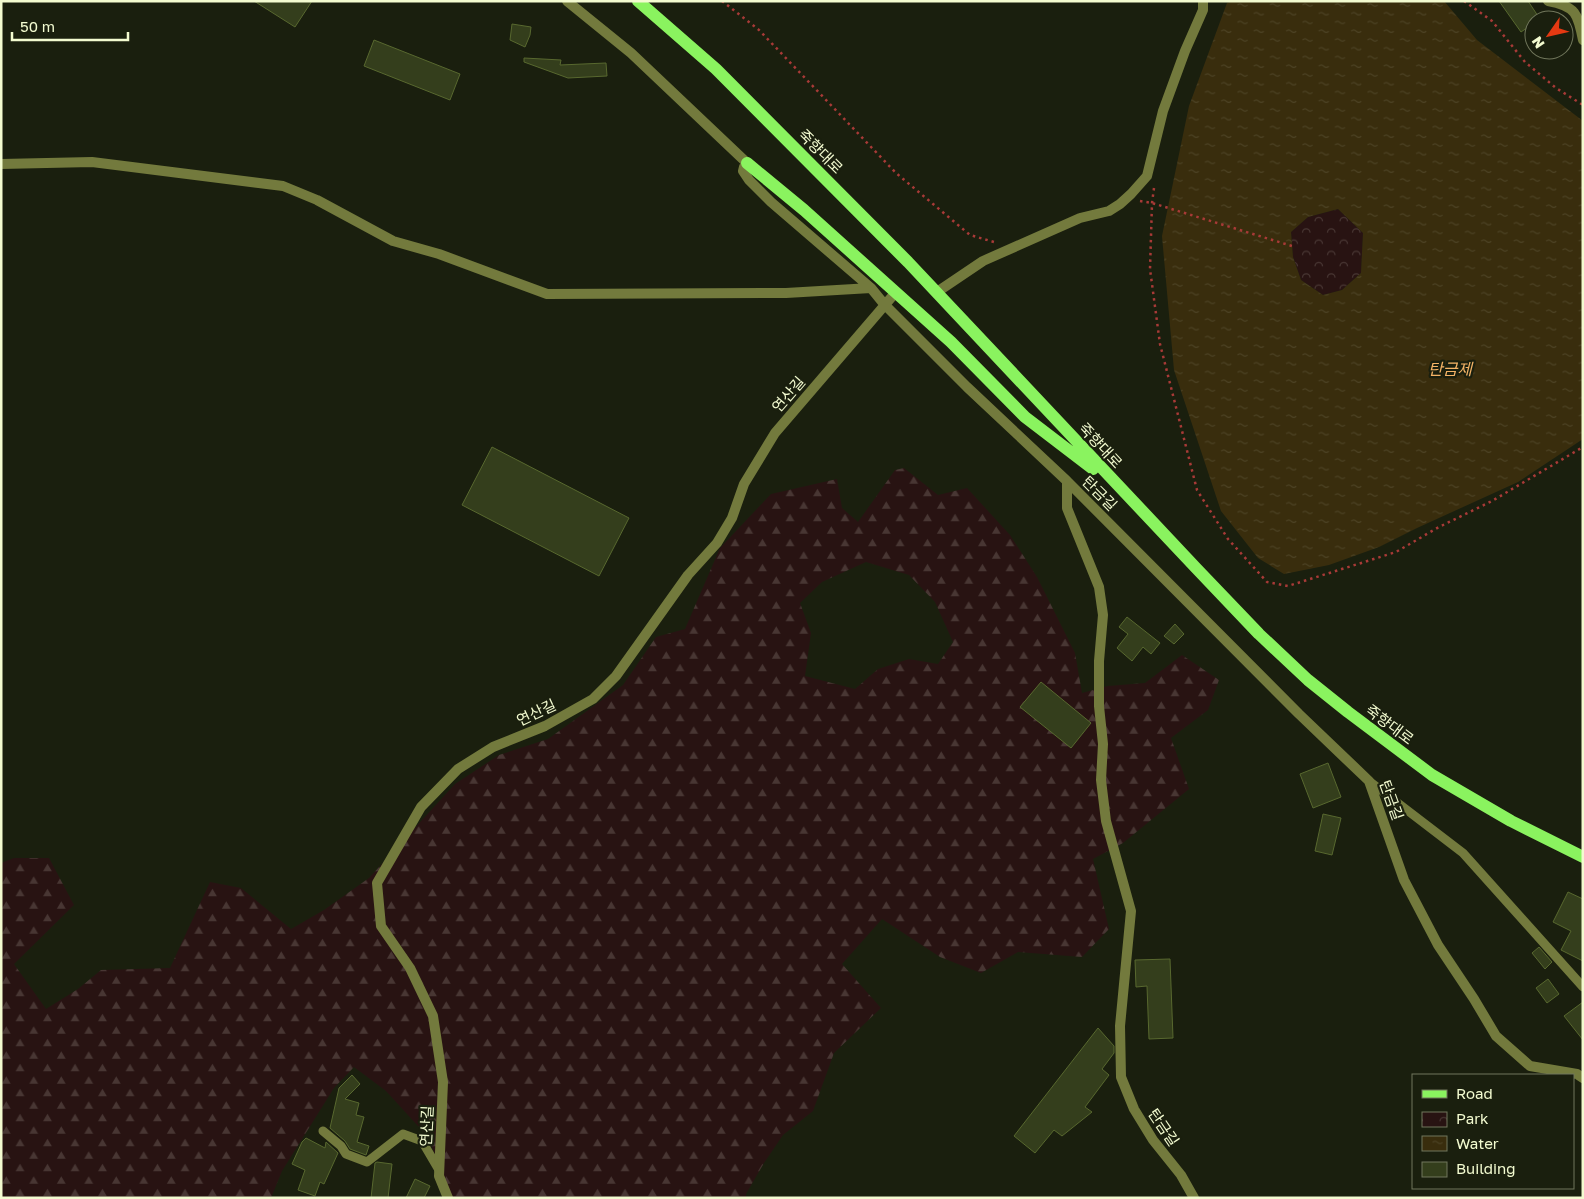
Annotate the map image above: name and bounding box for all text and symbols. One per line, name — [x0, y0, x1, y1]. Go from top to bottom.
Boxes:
scale bar — [12, 10, 129, 42]
north arrow — [1524, 10, 1574, 60]
text: 50 m — [20, 17, 55, 35]
text: N — [1528, 33, 1548, 52]
street label: 죽향대로 — [795, 125, 847, 177]
water label: 탄금제 — [1428, 359, 1474, 379]
street label: 연산길 — [768, 372, 808, 416]
street label: 죽향대로 — [1076, 419, 1126, 471]
street label: 탄금길 — [1079, 472, 1121, 514]
street label: 연산길 — [513, 695, 559, 729]
street label: 죽향대로 — [1363, 700, 1417, 748]
street label: 탄금길 — [1376, 777, 1408, 823]
legend — [1412, 1074, 1574, 1189]
text: Road — [1456, 1084, 1493, 1102]
street label: 연산길 — [416, 1105, 436, 1147]
street label: 탄금길 — [1145, 1105, 1183, 1149]
text: Park — [1456, 1109, 1489, 1127]
text: Water — [1456, 1134, 1499, 1152]
text: Building — [1456, 1159, 1516, 1177]

